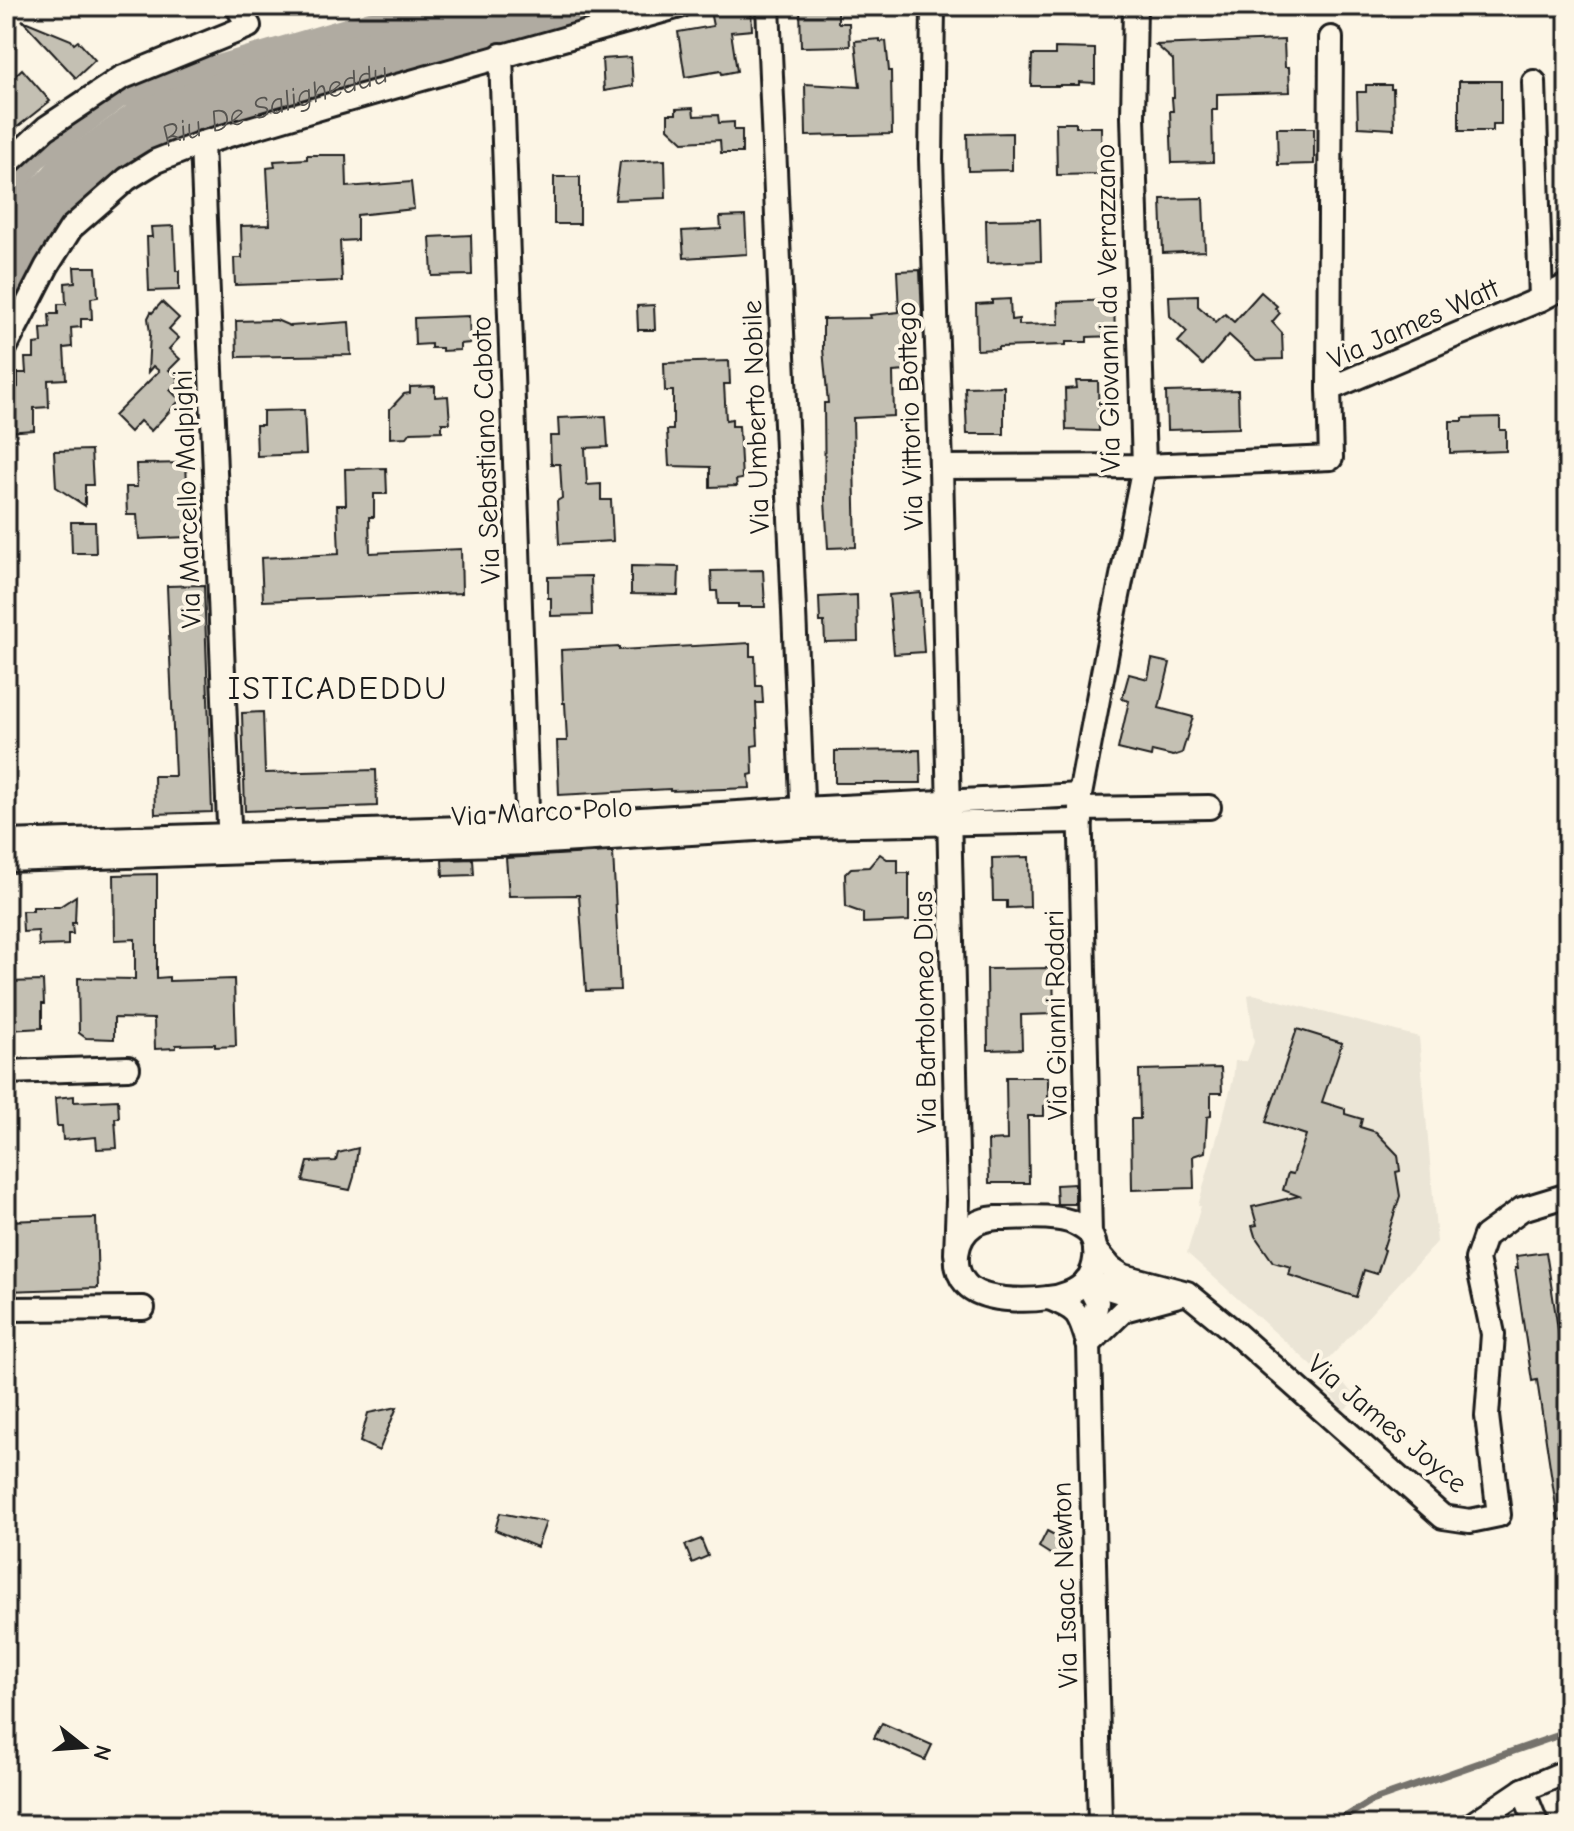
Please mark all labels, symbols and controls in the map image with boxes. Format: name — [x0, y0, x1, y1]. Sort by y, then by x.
water label: Riu De Saligheddu — [156, 55, 392, 154]
street label: Via Giovanni da Verrazzano — [1089, 143, 1127, 473]
street label: Via James Watt — [1323, 272, 1505, 376]
street label: Via Umberto Nobile — [736, 300, 776, 534]
street label: Via Vittorio Bottego — [890, 301, 930, 531]
street label: Via Sebastiano Caboto — [465, 316, 507, 584]
street label: Via Marcello Malpighi — [166, 369, 208, 629]
district label: ISTICADEDDU — [228, 670, 448, 707]
street label: Via Marco Polo — [451, 791, 633, 833]
street label: Via Bartolomeo Dias — [907, 890, 943, 1133]
street label: Via Gianni Rodari — [1038, 909, 1074, 1121]
street label: Via James Joyce — [1301, 1348, 1473, 1500]
street label: Via Isaac Newton — [1045, 1481, 1085, 1689]
north arrow — [44, 1707, 124, 1787]
text: N — [88, 1742, 117, 1763]

